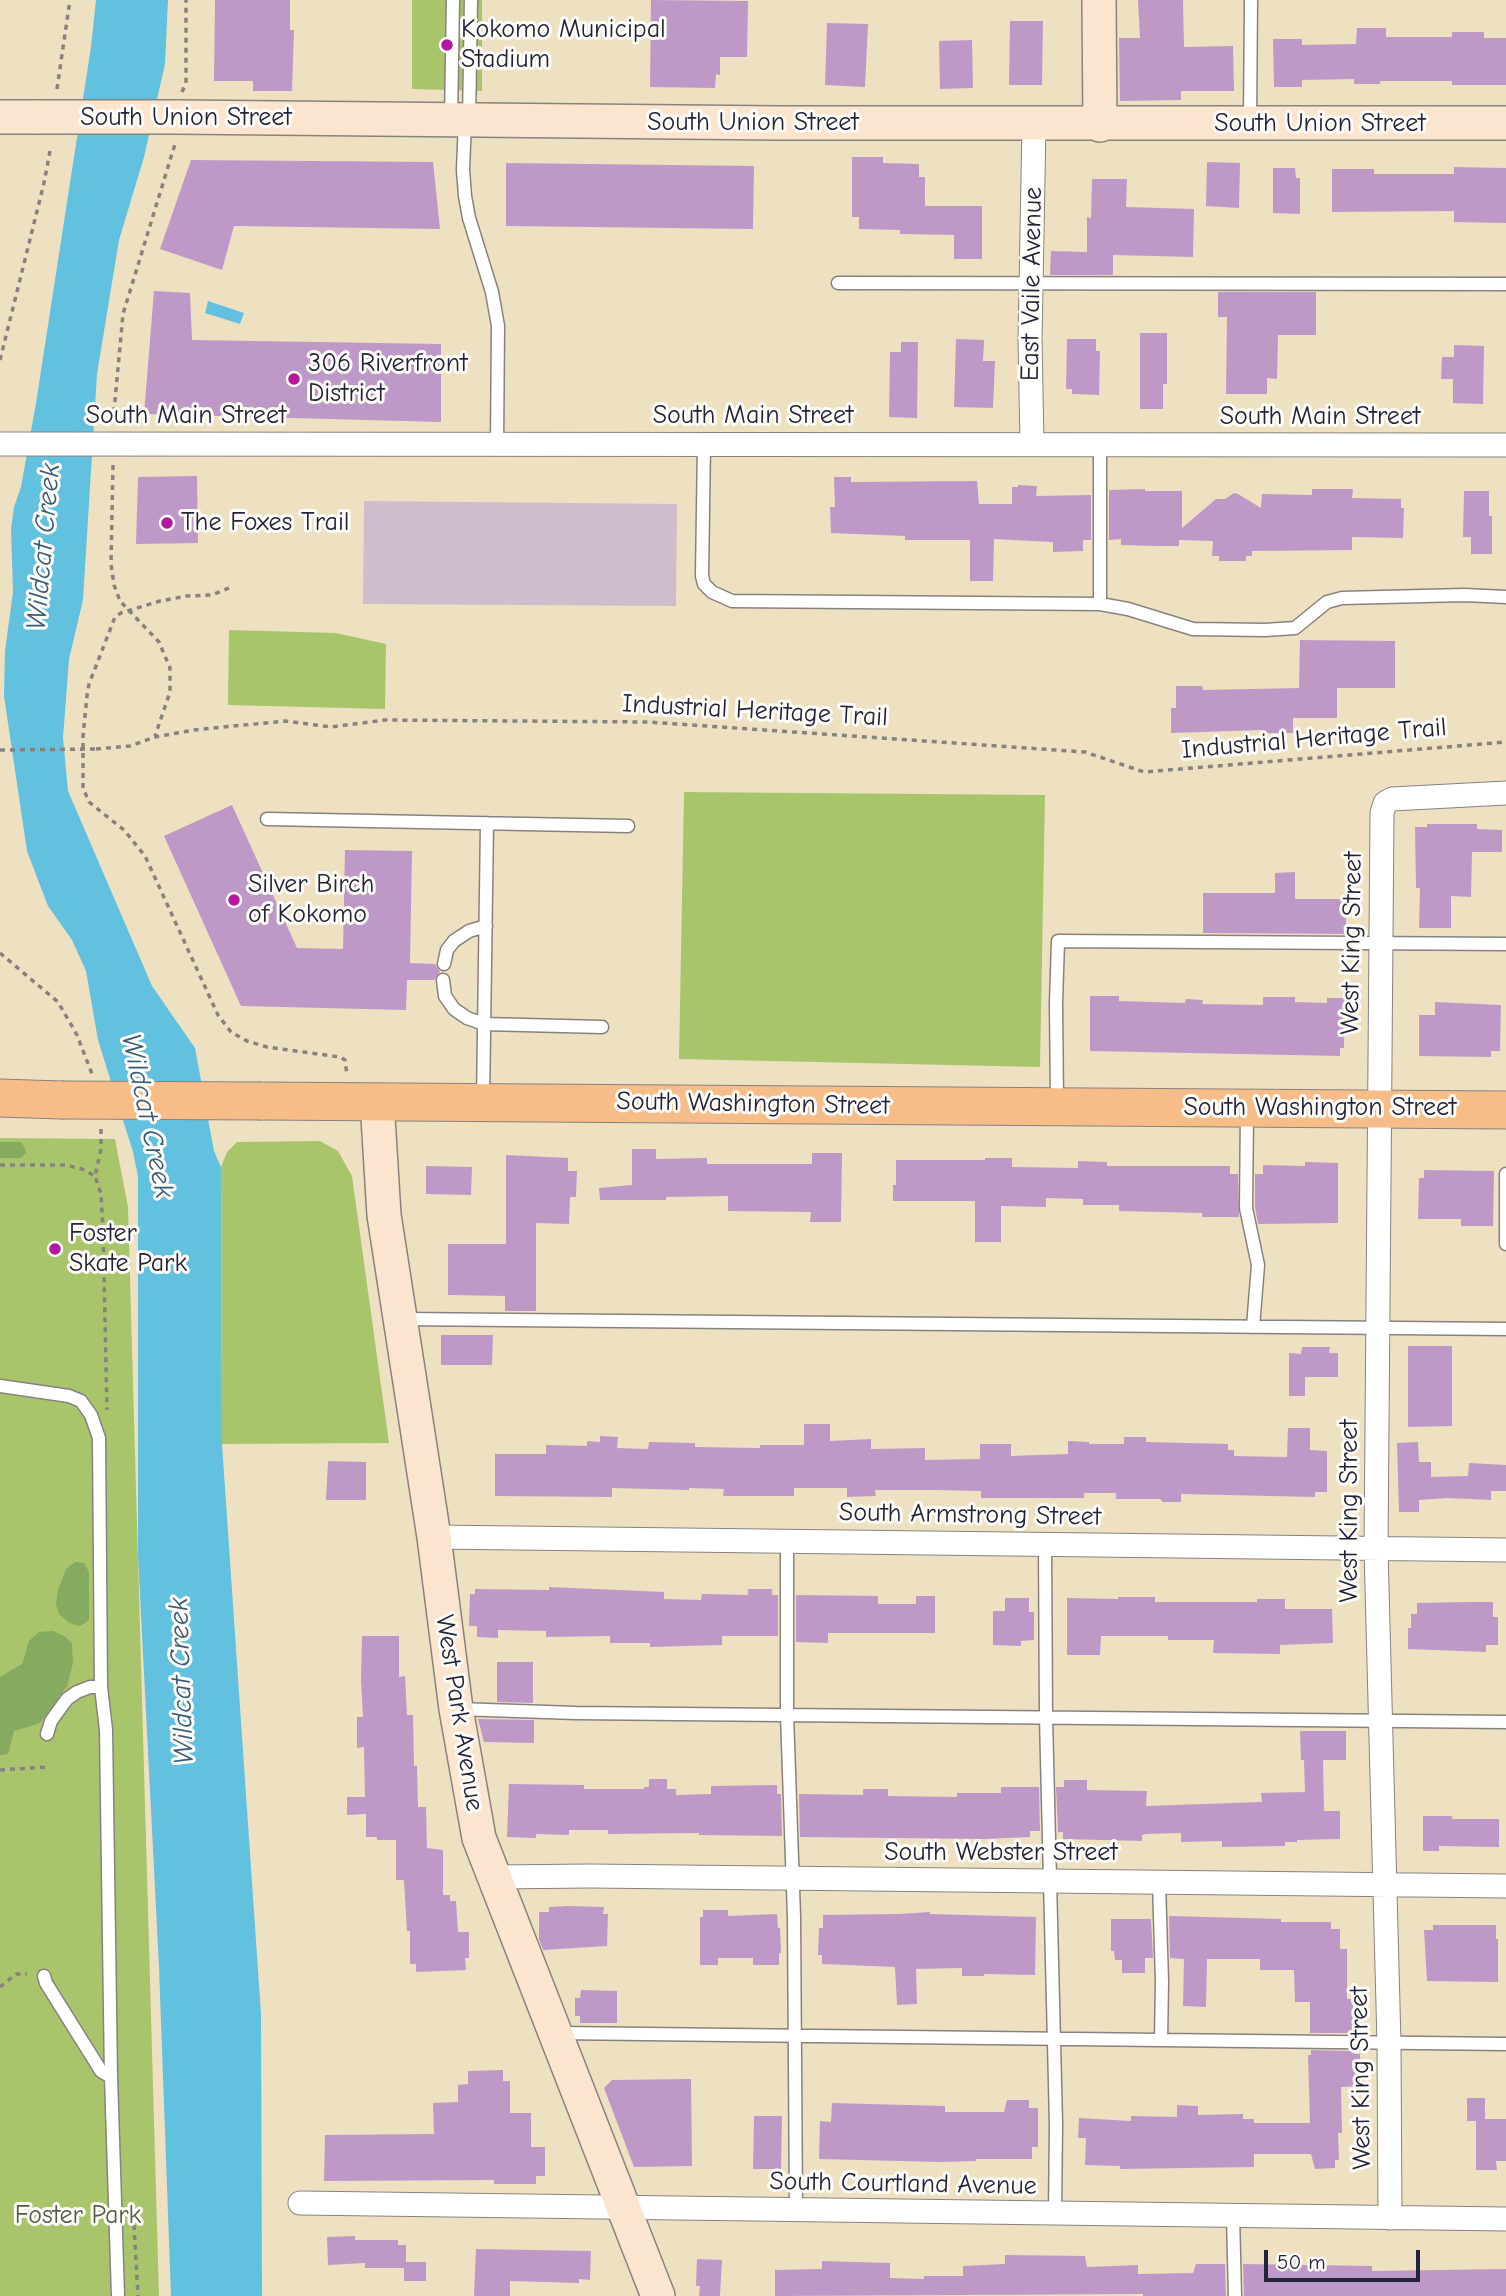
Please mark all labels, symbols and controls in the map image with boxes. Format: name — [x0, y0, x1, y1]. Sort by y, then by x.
place label: Kokomo Municipal Stadium — [461, 14, 666, 76]
marker: Kokomo Municipal Stadium — [439, 37, 455, 53]
street label: South Union Street — [80, 102, 292, 134]
street label: South Union Street — [647, 107, 859, 139]
street label: South Union Street — [1214, 108, 1426, 140]
street label: East Vaile Avenue — [1015, 187, 1049, 381]
place label: 306 Riverfront District — [308, 348, 468, 410]
marker: 306 Riverfront District — [286, 371, 302, 387]
street label: South Main Street — [86, 400, 286, 432]
street label: South Main Street — [653, 400, 853, 432]
street label: South Main Street — [1220, 401, 1420, 433]
water label: Wildcat Creek — [20, 462, 68, 632]
place label: The Foxes Trail — [181, 507, 350, 539]
marker: The Foxes Trail — [159, 515, 175, 531]
street label: Industrial Heritage Trail — [621, 688, 889, 734]
street label: Industrial Heritage Trail — [1180, 712, 1448, 766]
street label: West King Street — [1335, 851, 1369, 1035]
place label: Silver Birch of Kokomo — [248, 869, 374, 931]
marker: Silver Birch of Kokomo — [226, 892, 242, 908]
water label: Wildcat Creek — [113, 1031, 181, 1201]
street label: South Washington Street — [616, 1086, 890, 1122]
street label: South Washington Street — [1183, 1092, 1457, 1124]
place label: Foster Skate Park — [69, 1218, 187, 1280]
marker: Foster Skate Park — [47, 1241, 63, 1257]
street label: West King Street — [1334, 1419, 1366, 1603]
street label: South Armstrong Street — [839, 1497, 1101, 1533]
water label: Wildcat Creek — [162, 1597, 202, 1765]
street label: West Park Avenue — [428, 1613, 490, 1813]
street label: South Webster Street — [884, 1837, 1118, 1869]
street label: West King Street — [1344, 1986, 1378, 2170]
street label: South Courtland Avenue — [769, 2166, 1037, 2202]
park label: Foster Park — [15, 2200, 141, 2232]
scale bar — [1268, 2236, 1424, 2280]
text: 50 m — [1277, 2250, 1326, 2274]

